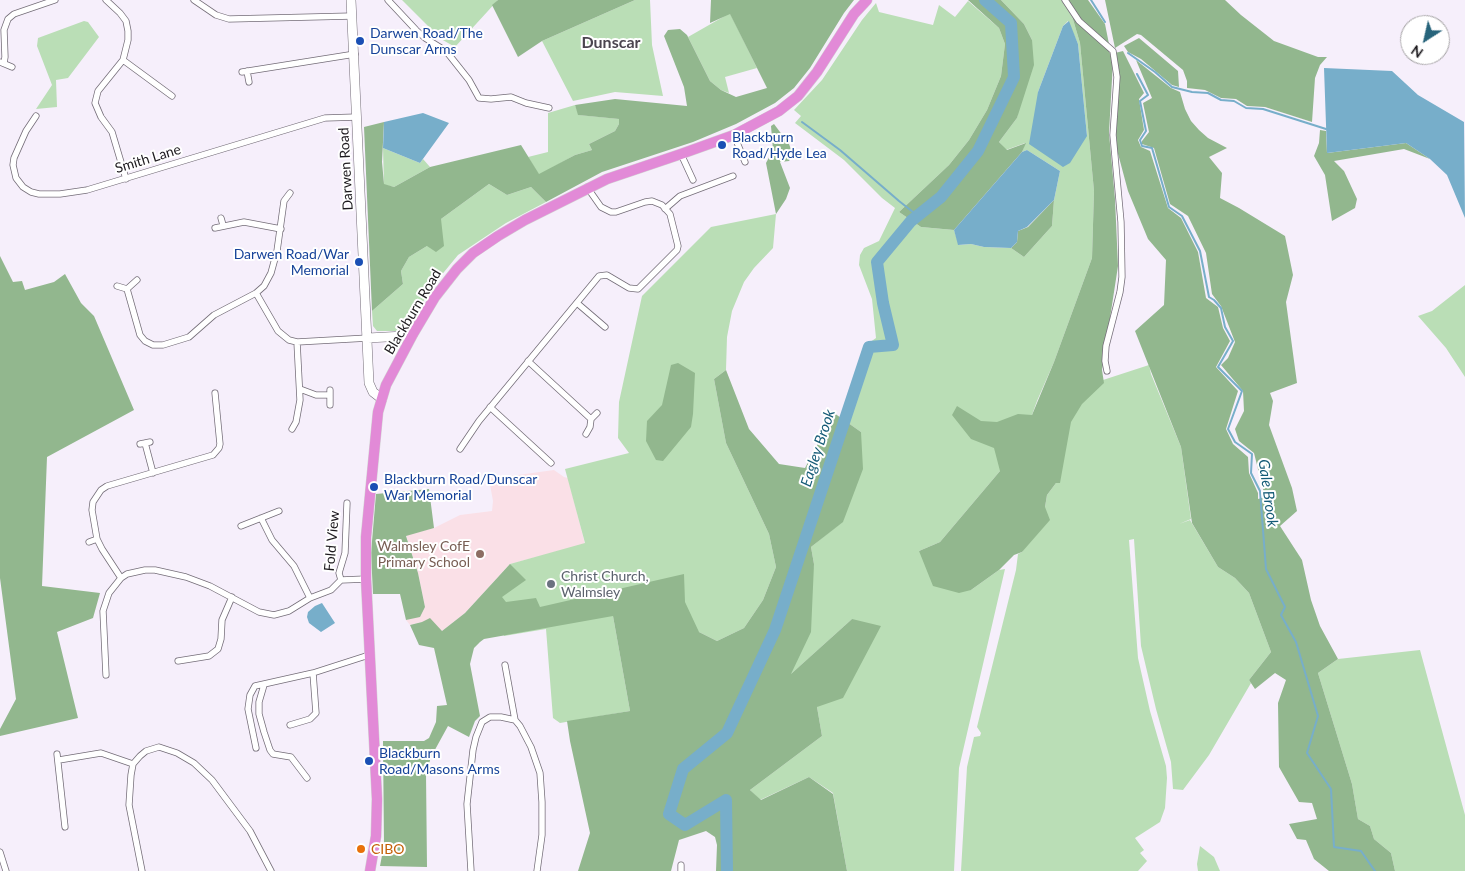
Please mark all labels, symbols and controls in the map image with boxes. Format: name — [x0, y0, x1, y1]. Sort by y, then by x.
north arrow — [1400, 15, 1450, 65]
place label: Darwen Road/The Dunscar Arms — [370, 25, 483, 58]
district label: Dunscar — [582, 33, 640, 53]
marker: Darwen Road/The Dunscar Arms — [354, 35, 366, 47]
text: N — [1407, 42, 1426, 62]
street label: Darwen Road — [335, 127, 357, 211]
place label: Blackburn Road/Hyde Lea — [732, 129, 827, 162]
marker: Blackburn Road/Hyde Lea — [716, 139, 728, 151]
street label: Smith Lane — [113, 141, 183, 177]
place label: Darwen Road/War Memorial — [234, 246, 349, 278]
marker: Darwen Road/War Memorial — [353, 256, 365, 268]
street label: Blackburn Road — [381, 266, 445, 358]
water label: Eagley Brook — [797, 407, 839, 489]
water label: Gale Brook — [1254, 458, 1282, 528]
place label: Blackburn Road/Dunscar War Memorial — [384, 471, 537, 504]
marker: Blackburn Road/Dunscar War Memorial — [368, 481, 380, 493]
street label: Fold View — [321, 510, 343, 572]
place label: Walmsley CofE Primary School — [377, 538, 470, 570]
marker: Walmsley CofE Primary School — [474, 548, 486, 560]
place label: Christ Church, Walmsley — [561, 568, 649, 600]
marker: Christ Church, Walmsley — [545, 578, 557, 590]
place label: Blackburn Road/Masons Arms — [379, 745, 500, 778]
marker: Blackburn Road/Masons Arms — [363, 755, 375, 767]
place label: CIBO — [371, 841, 405, 857]
marker: CIBO — [355, 843, 367, 855]

